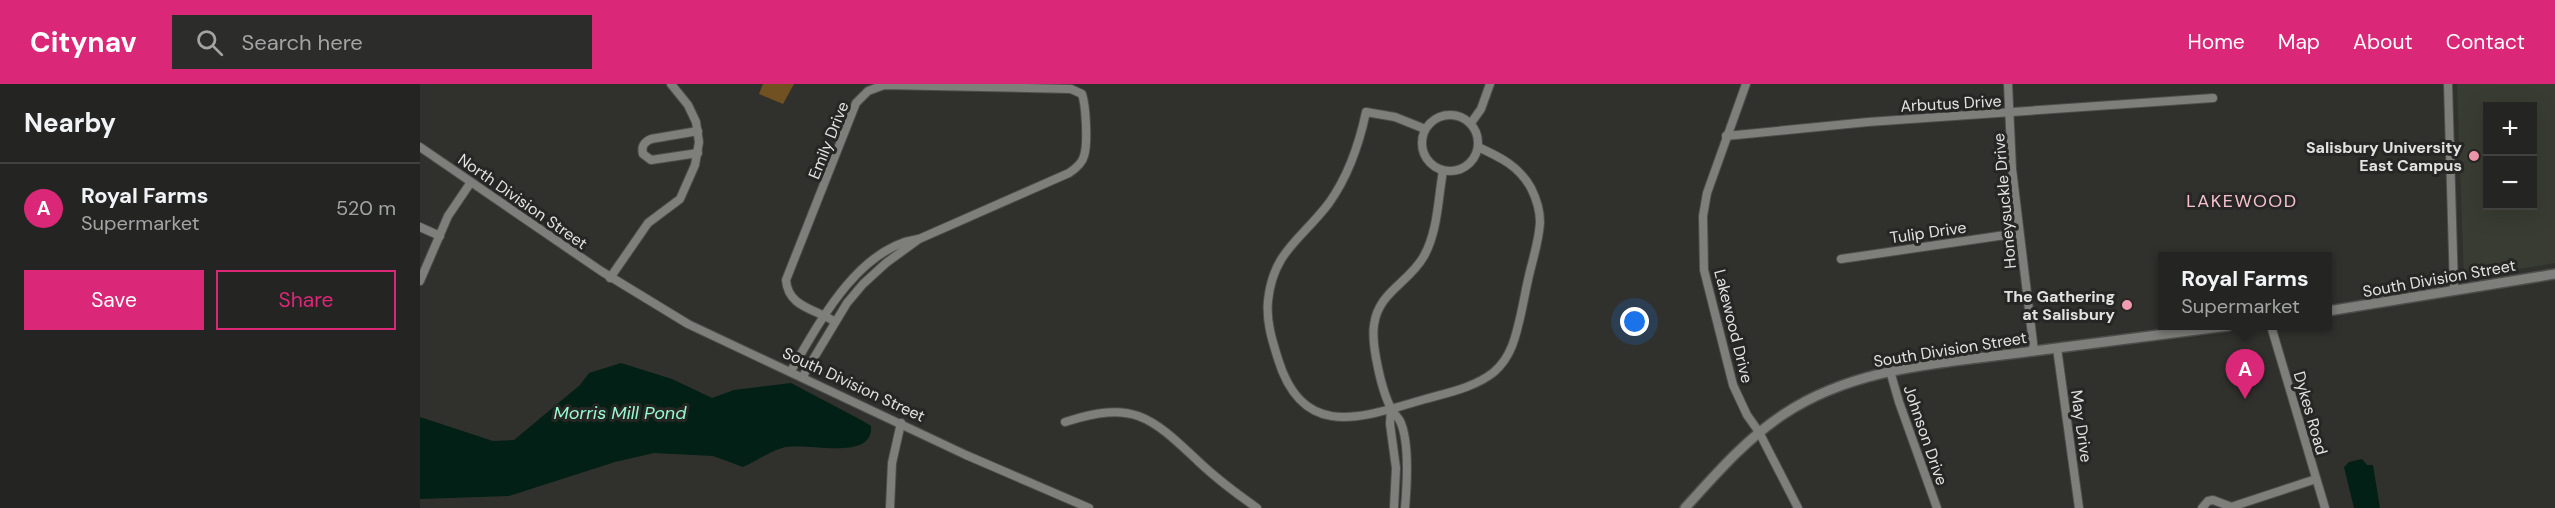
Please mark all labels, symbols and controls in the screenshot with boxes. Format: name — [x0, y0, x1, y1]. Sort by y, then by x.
search box — [172, 15, 592, 69]
text: Citynav — [30, 24, 136, 61]
icon: search — [193, 26, 226, 59]
text: Search here — [241, 28, 363, 57]
text: Home — [2187, 28, 2245, 56]
text: Map — [2278, 28, 2320, 56]
text: About — [2353, 28, 2413, 56]
text: Contact — [2446, 28, 2525, 56]
street label: Arbutus Drive — [1900, 90, 2002, 117]
street label: Emily Drive — [803, 98, 854, 182]
map controls — [2483, 102, 2537, 210]
button: + — [2483, 102, 2537, 156]
text: Nearby — [24, 106, 116, 140]
street label: Honeysuckle Drive — [1988, 132, 2021, 270]
place label: Salisbury University East Campus — [2306, 137, 2462, 176]
street label: North Division Street — [454, 149, 592, 254]
marker: Salisbury University East Campus — [2467, 149, 2481, 163]
button: − — [2483, 156, 2537, 210]
text: Royal Farms — [81, 181, 209, 210]
district label: LAKEWOOD — [2186, 189, 2298, 213]
text: A — [36, 195, 51, 221]
text: 520 m — [336, 195, 396, 221]
text: Supermarket — [81, 210, 200, 236]
street label: Tulip Drive — [1889, 217, 1968, 248]
popup — [2158, 252, 2332, 330]
street label: South Division Street — [2361, 255, 2517, 302]
text: Royal Farms — [2181, 264, 2309, 293]
street label: Lakewood Drive — [1709, 267, 1758, 385]
button: Save — [24, 270, 204, 330]
button: Share — [216, 270, 396, 330]
place label: The Gathering at Salisbury — [2004, 286, 2115, 325]
text: Supermarket — [2181, 293, 2300, 319]
marker: The Gathering at Salisbury — [2120, 298, 2134, 312]
your location — [1620, 307, 1649, 336]
street label: South Division Street — [1872, 327, 2028, 372]
street label: South Division Street — [779, 342, 928, 427]
pin: A — [2226, 350, 2264, 399]
street label: Dykes Road — [2289, 369, 2332, 457]
street label: Johnson Drive — [1899, 382, 1953, 488]
street label: May Drive — [2066, 388, 2097, 464]
water label: Morris Mill Pond — [554, 401, 687, 425]

